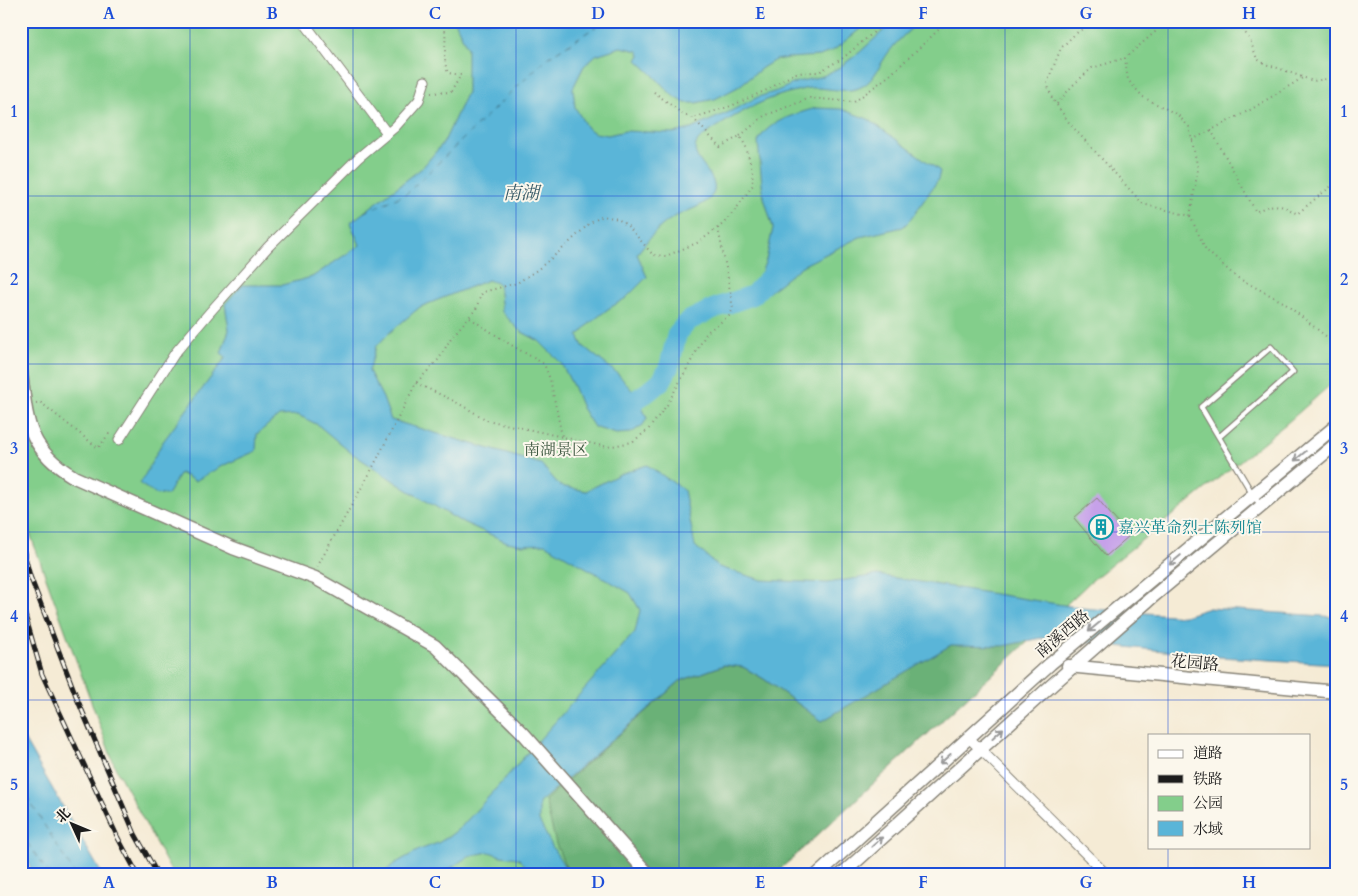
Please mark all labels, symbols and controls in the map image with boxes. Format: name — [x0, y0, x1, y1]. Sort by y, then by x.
text: A — [103, 3, 115, 25]
text: B — [266, 3, 278, 25]
text: C — [429, 3, 441, 25]
text: D — [591, 3, 605, 25]
text: E — [755, 3, 765, 25]
text: F — [918, 3, 928, 25]
text: G — [1079, 3, 1093, 25]
text: H — [1242, 3, 1256, 25]
text: 1 — [10, 101, 18, 123]
text: 1 — [1340, 101, 1348, 123]
water label: 南湖 — [503, 181, 542, 206]
text: 2 — [10, 269, 18, 291]
text: 2 — [1340, 269, 1348, 291]
text: 3 — [10, 438, 18, 460]
text: 3 — [1340, 438, 1348, 460]
park label: 南湖景区 — [524, 439, 588, 461]
one-way arrow — [1293, 450, 1306, 462]
building icon: 嘉兴革命烈士陈列馆 — [1088, 514, 1114, 540]
place label: 嘉兴革命烈士陈列馆 — [1118, 517, 1262, 539]
one-way arrow — [1168, 554, 1181, 566]
street label: 南溪西路 — [1031, 605, 1094, 663]
text: 4 — [10, 606, 18, 628]
text: 4 — [1340, 606, 1348, 628]
one-way arrow — [1088, 621, 1101, 633]
street label: 花园路 — [1170, 650, 1220, 676]
one-way arrow — [991, 727, 1004, 739]
legend — [1148, 734, 1310, 848]
text: 道路 — [1193, 743, 1223, 763]
one-way arrow — [938, 753, 951, 765]
text: 铁路 — [1193, 769, 1223, 789]
text: 5 — [10, 774, 18, 796]
text: 5 — [1340, 774, 1348, 796]
text: 公园 — [1193, 793, 1223, 813]
north arrow — [48, 798, 98, 848]
text: 北 — [51, 804, 75, 827]
text: 水域 — [1193, 819, 1223, 839]
one-way arrow — [871, 836, 884, 848]
text: A — [103, 872, 115, 894]
text: B — [266, 872, 278, 894]
text: C — [429, 872, 441, 894]
text: D — [591, 872, 605, 894]
text: E — [755, 872, 765, 894]
text: F — [918, 872, 928, 894]
text: G — [1079, 872, 1093, 894]
text: H — [1242, 872, 1256, 894]

